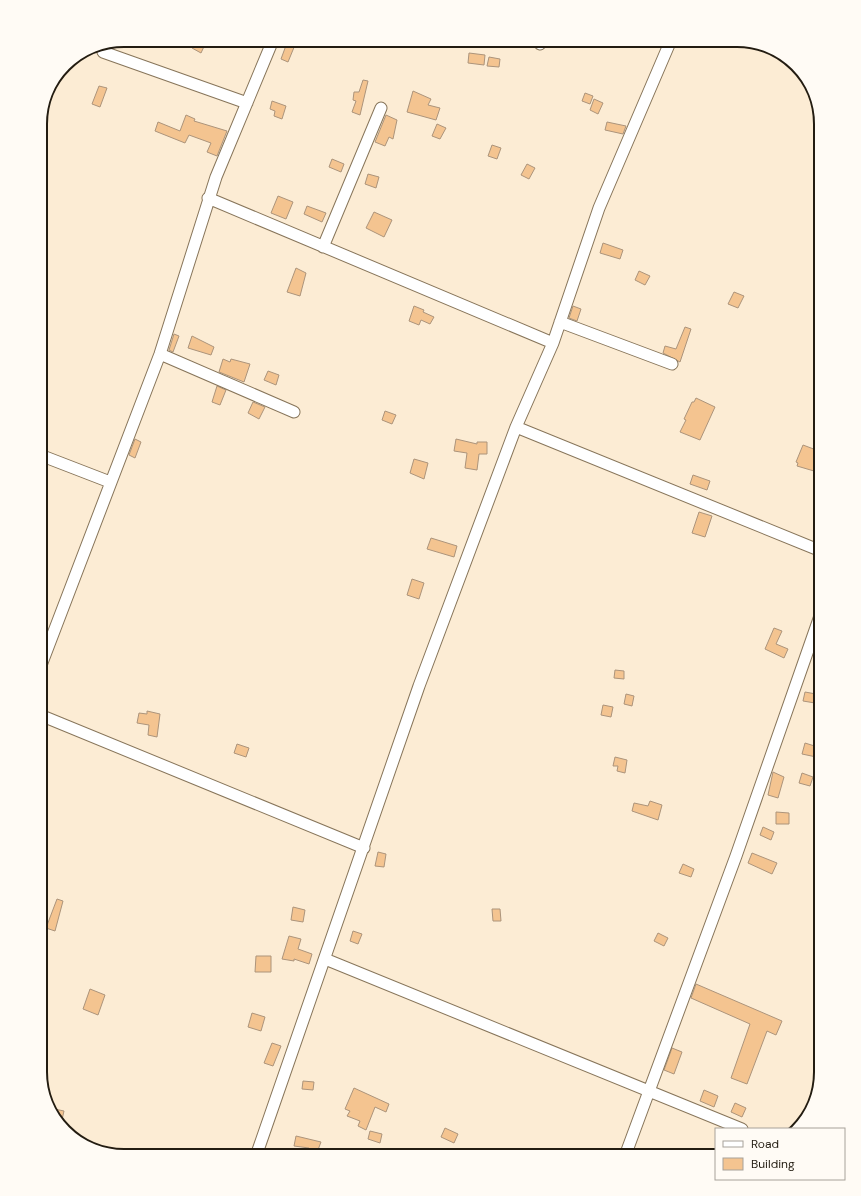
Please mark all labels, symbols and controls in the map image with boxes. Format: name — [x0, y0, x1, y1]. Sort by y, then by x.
legend — [715, 1128, 845, 1180]
text: Road — [751, 1136, 779, 1152]
text: Building — [751, 1156, 795, 1172]

